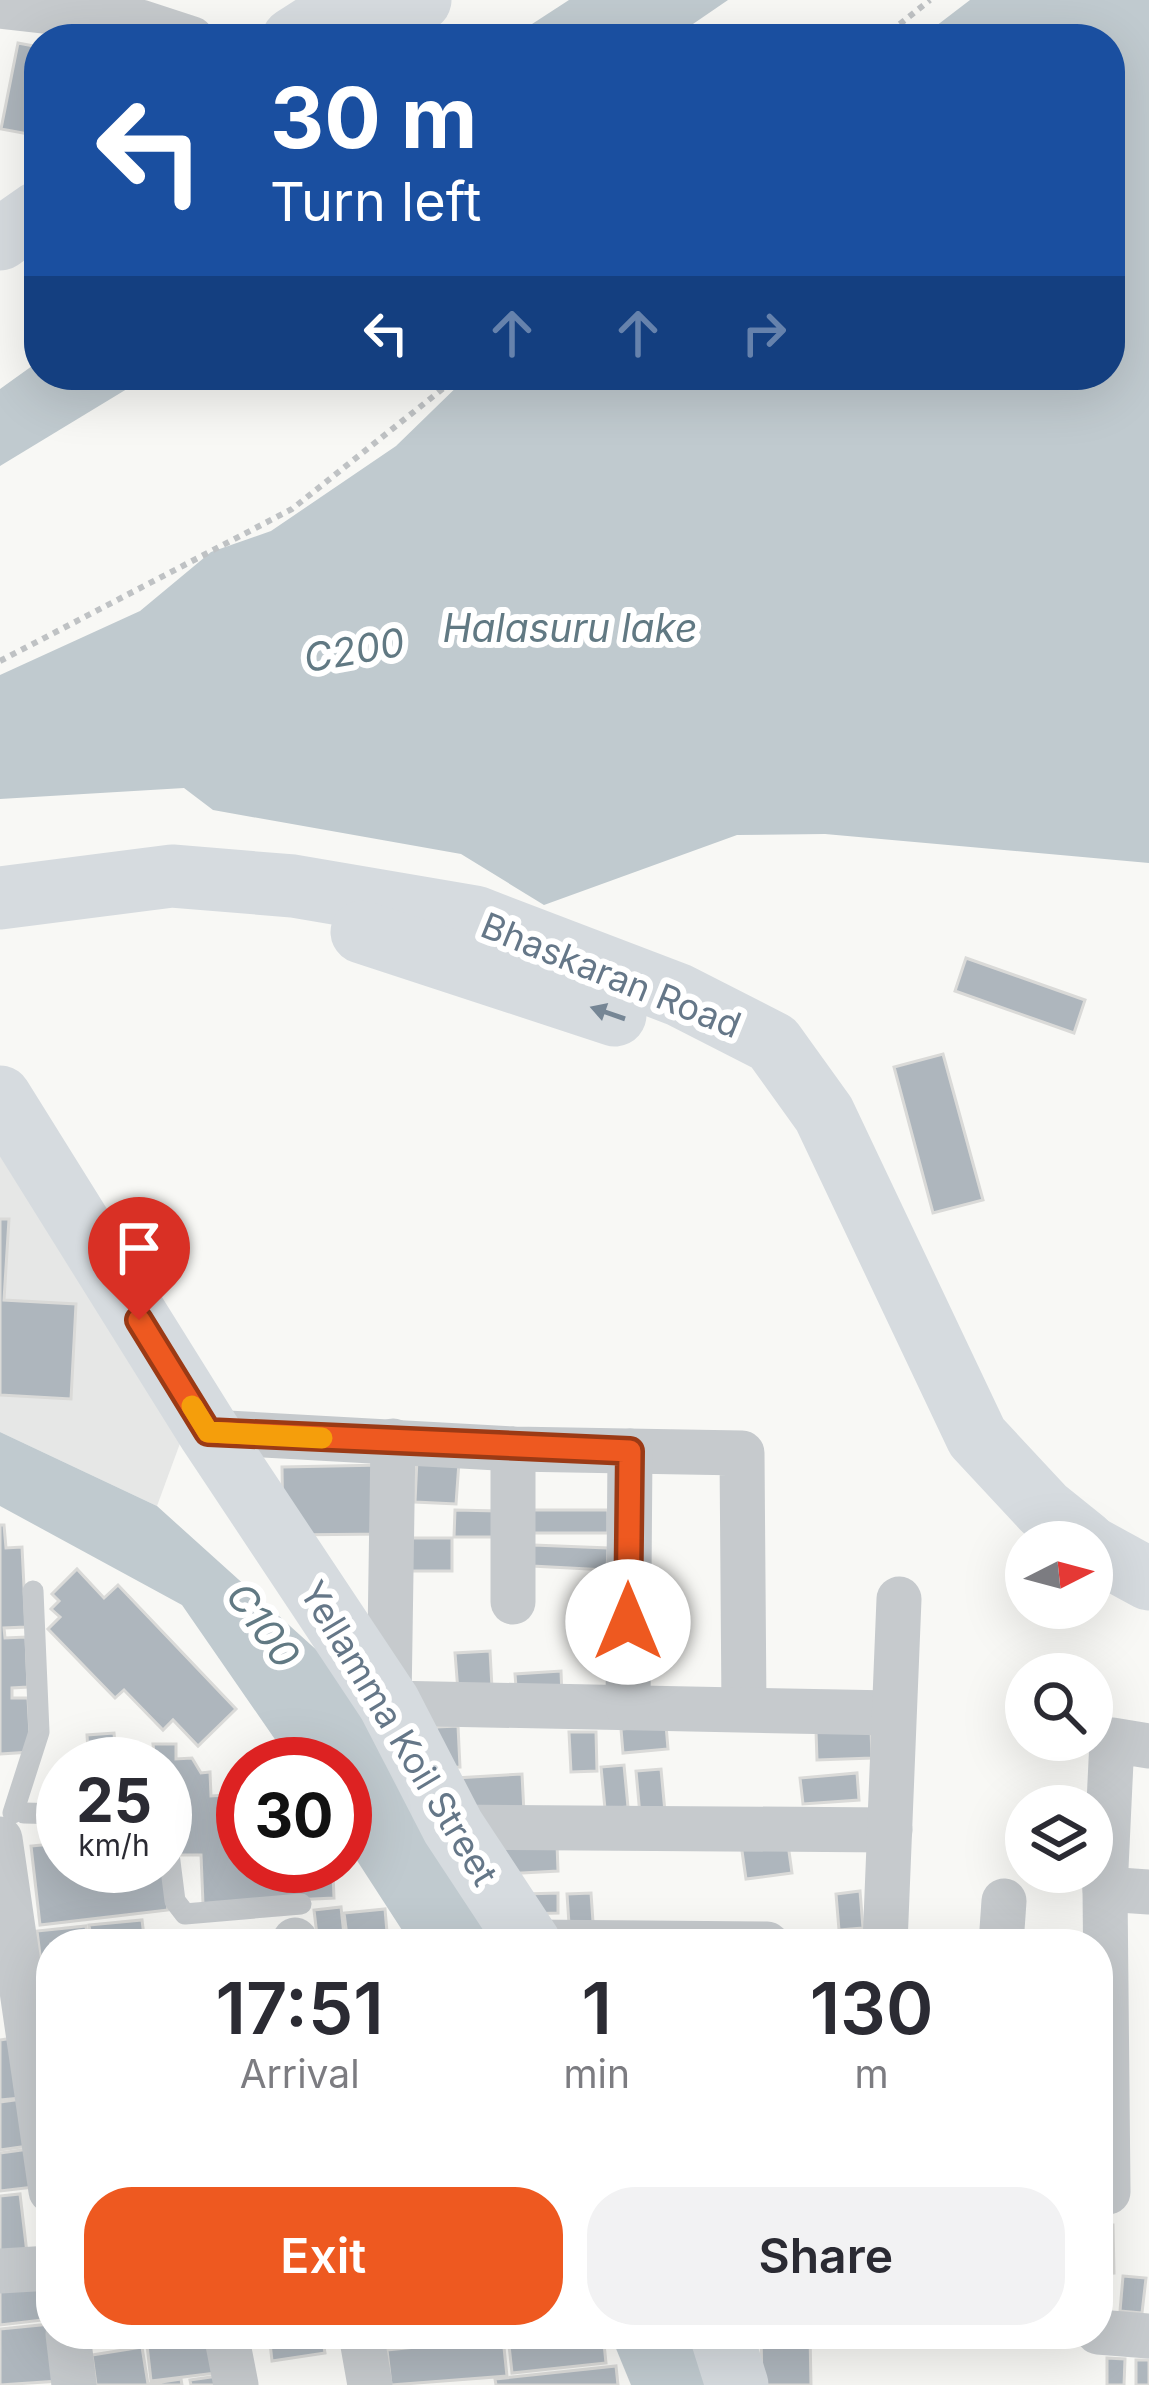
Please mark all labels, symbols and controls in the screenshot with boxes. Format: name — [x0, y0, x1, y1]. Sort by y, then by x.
text: 30 m — [270, 67, 477, 168]
icon: left — [72, 72, 228, 228]
text: Turn left — [270, 169, 481, 234]
icon: left — [353, 300, 419, 366]
icon: ahead — [479, 300, 545, 366]
icon: ahead — [605, 300, 671, 366]
icon: right — [731, 300, 797, 366]
water label: Halasuru lake — [442, 604, 698, 651]
water label: C200 — [300, 617, 408, 681]
street label: Bhaskaran Road — [475, 903, 747, 1047]
one-way arrow — [589, 1002, 626, 1021]
pin — [88, 1197, 190, 1320]
icon: arrive — [106, 1215, 172, 1281]
north arrow — [1005, 1521, 1113, 1629]
map controls — [1005, 1521, 1113, 1893]
position arrow — [565, 1559, 691, 1685]
water label: C100 — [217, 1573, 310, 1677]
street label: Yellamma Koil Street — [291, 1573, 507, 1893]
button: search — [1005, 1653, 1113, 1761]
speed limit sign: 30 — [216, 1737, 372, 1893]
text: 25 — [76, 1764, 152, 1836]
button: layers — [1005, 1785, 1113, 1893]
text: km/h — [78, 1827, 150, 1863]
text: 17:51 — [216, 1964, 384, 2051]
text: 1 — [581, 1964, 612, 2051]
text: 130 — [810, 1964, 933, 2051]
text: Arrival — [240, 2050, 360, 2097]
text: min — [563, 2050, 630, 2097]
text: m — [854, 2050, 889, 2097]
button: Exit — [84, 2187, 563, 2325]
button: Share — [587, 2187, 1065, 2325]

